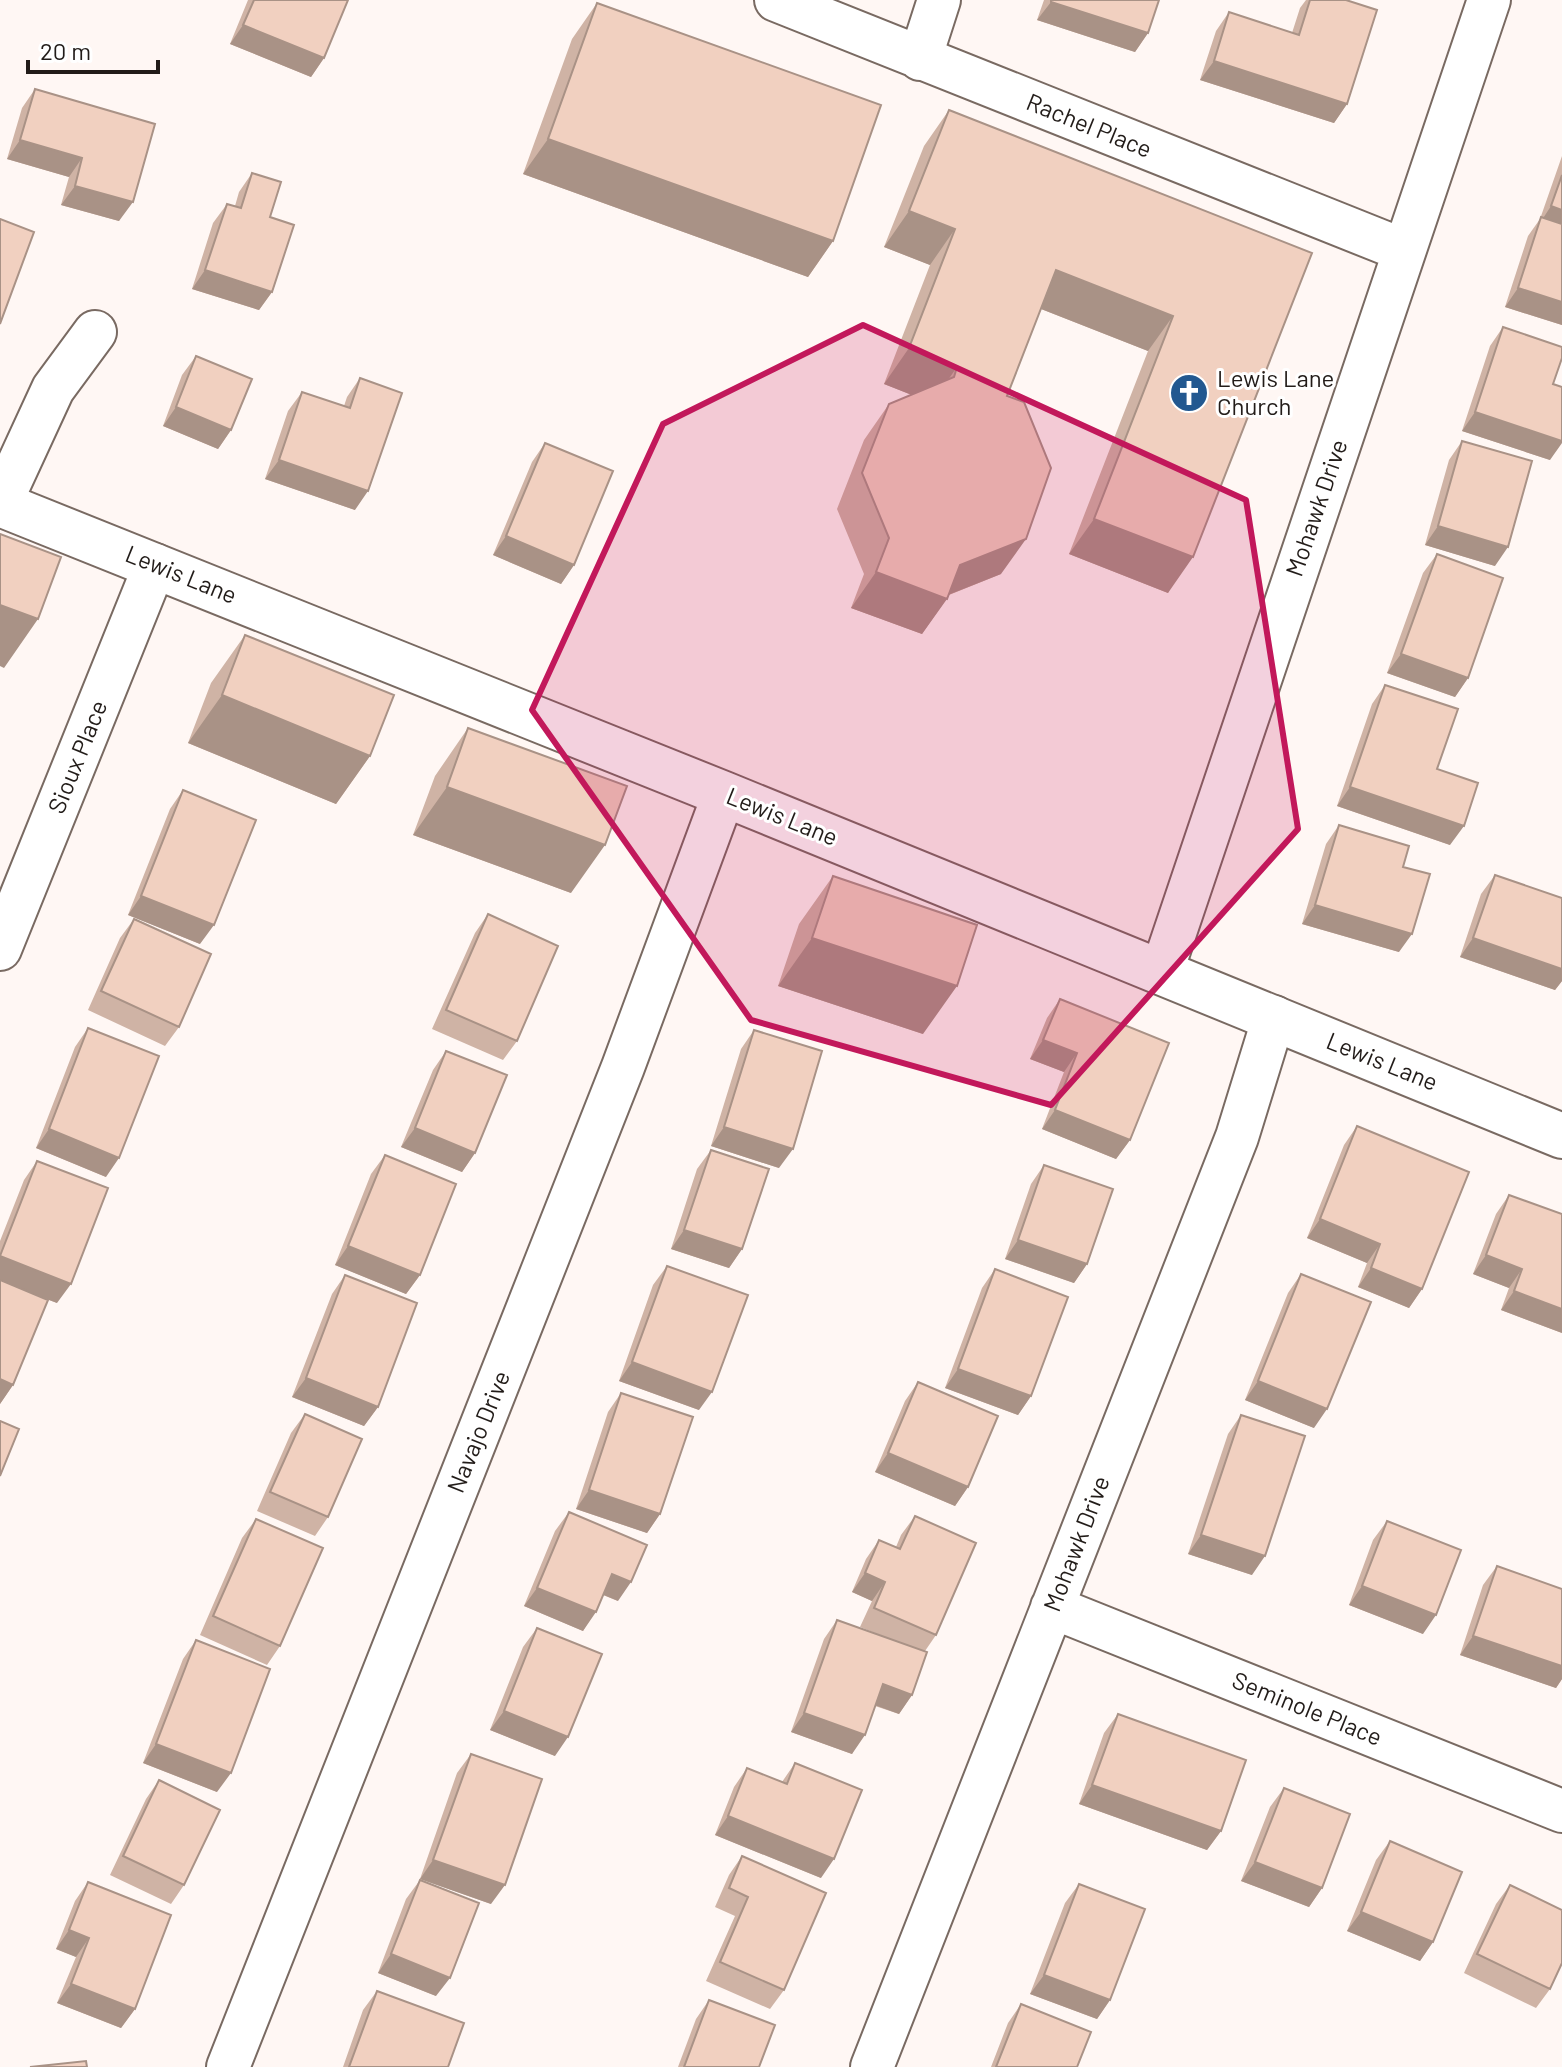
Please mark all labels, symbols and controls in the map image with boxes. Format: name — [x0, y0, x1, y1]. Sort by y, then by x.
scale bar — [28, 24, 158, 74]
text: 20 m — [40, 36, 91, 65]
street label: Rachel Place — [1023, 86, 1156, 163]
place label: Lewis Lane Church — [1217, 363, 1334, 420]
church icon: Lewis Lane Church — [1168, 372, 1210, 414]
street label: Mohawk Drive — [1279, 435, 1353, 580]
street label: Lewis Lane — [122, 538, 241, 609]
street label: Sioux Place — [41, 696, 112, 817]
street label: Lewis Lane — [723, 780, 842, 851]
street label: Lewis Lane — [1323, 1025, 1442, 1096]
street label: Navajo Drive — [440, 1366, 515, 1497]
street label: Mohawk Drive — [1036, 1472, 1115, 1615]
street label: Seminole Place — [1228, 1664, 1387, 1751]

